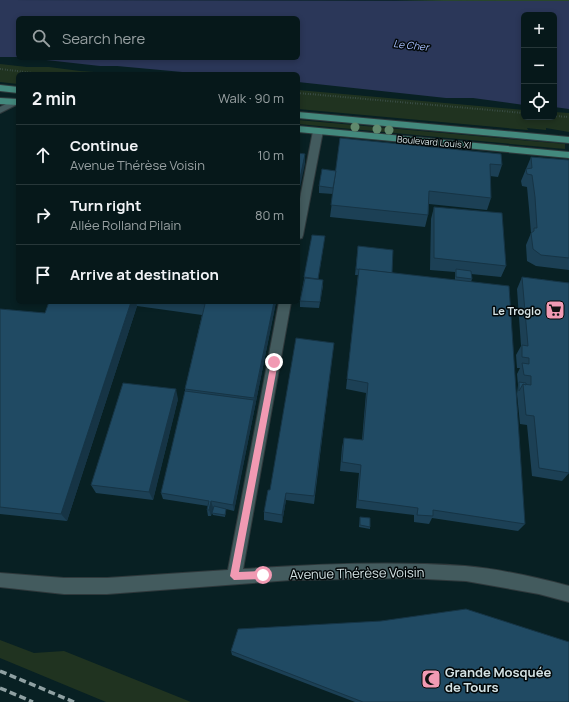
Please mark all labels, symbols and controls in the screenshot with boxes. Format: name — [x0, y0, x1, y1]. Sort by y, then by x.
map controls — [521, 12, 557, 120]
button: + — [521, 12, 557, 48]
search box — [16, 16, 300, 60]
icon: search — [30, 27, 52, 49]
text: Search here — [62, 28, 145, 49]
water label: Le Cher — [393, 36, 431, 54]
button: − — [521, 48, 557, 84]
button: locate — [521, 84, 557, 120]
text: 2 min — [32, 87, 76, 110]
text: Walk · 90 m — [218, 89, 284, 107]
street label: Boulevard Louis XI — [396, 132, 472, 152]
text: Continue — [70, 135, 138, 156]
icon: ahead — [32, 144, 54, 166]
text: 10 m — [257, 146, 284, 164]
text: Avenue Thérèse Voisin — [70, 156, 205, 174]
text: Turn right — [70, 195, 141, 216]
icon: right — [32, 204, 54, 226]
text: 80 m — [255, 206, 284, 224]
text: Allée Rolland Pilain — [70, 216, 181, 234]
icon: arrive — [32, 264, 54, 286]
text: Arrive at destination — [70, 264, 219, 285]
supermarket icon: Le Troglo — [544, 299, 566, 321]
place label: Le Troglo — [492, 303, 541, 318]
route end — [265, 353, 283, 371]
street label: Avenue Thérèse Voisin — [289, 563, 425, 583]
route start — [254, 566, 272, 584]
place label: Grande Mosquée de Tours — [445, 663, 552, 696]
mosque icon: Grande Mosquée de Tours — [420, 668, 442, 690]

